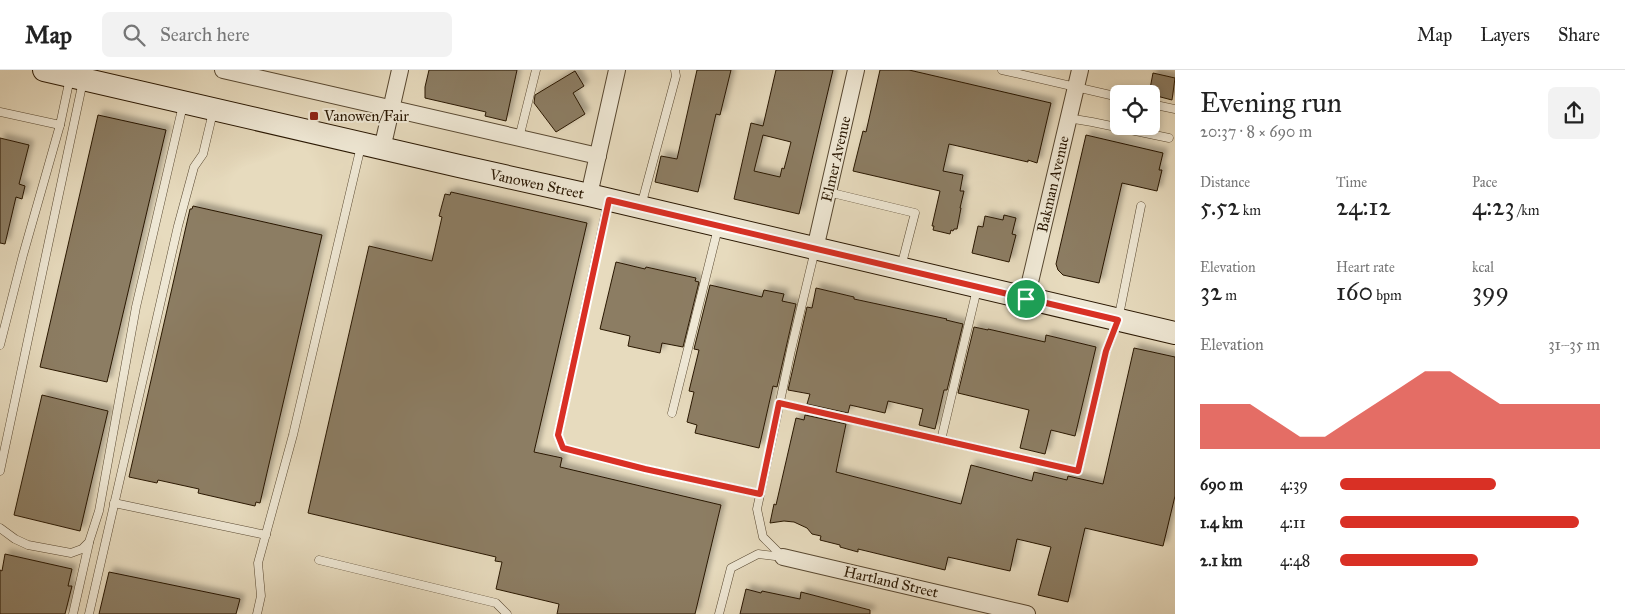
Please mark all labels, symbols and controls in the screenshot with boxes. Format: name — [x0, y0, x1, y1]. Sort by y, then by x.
search box — [102, 12, 452, 57]
text: Map — [25, 20, 72, 50]
icon: search — [120, 21, 148, 49]
text: Search here — [160, 23, 250, 46]
text: Map — [1417, 24, 1452, 46]
text: Layers — [1480, 24, 1530, 46]
text: Share — [1558, 24, 1600, 46]
map controls — [1110, 85, 1160, 135]
button: locate — [1110, 85, 1160, 135]
text: Evening run — [1200, 85, 1342, 120]
button: share — [1548, 87, 1600, 139]
place label: Vanowen/Fair — [323, 107, 409, 125]
marker: Vanowen/Fair — [308, 110, 320, 122]
street label: Elmer Avenue — [817, 114, 855, 204]
text: 20:37 · 8 × 690 m — [1200, 122, 1312, 141]
street label: Bakman Avenue — [1033, 134, 1073, 234]
street label: Vanowen Street — [487, 165, 586, 203]
text: Distance — [1200, 174, 1250, 191]
text: Time — [1336, 174, 1367, 191]
text: Pace — [1472, 174, 1497, 191]
text: 5.52 — [1200, 191, 1240, 222]
text: 24:12 — [1336, 191, 1391, 222]
text: 4:23 — [1472, 191, 1515, 222]
text: km — [1240, 202, 1261, 219]
text: /km — [1515, 202, 1540, 219]
text: Elevation — [1200, 259, 1256, 276]
text: Heart rate — [1336, 259, 1395, 276]
text: kcal — [1472, 259, 1494, 276]
text: 32 — [1200, 276, 1222, 307]
text: 160 — [1336, 276, 1373, 307]
text: 399 — [1472, 276, 1509, 307]
pin — [1005, 278, 1047, 320]
icon: arrive — [1012, 285, 1040, 313]
text: m — [1222, 287, 1237, 304]
text: bpm — [1373, 287, 1402, 304]
text: Elevation — [1200, 335, 1264, 354]
text: 31–35 m — [1548, 335, 1600, 354]
text: 690 m — [1200, 475, 1243, 494]
text: 4:39 — [1280, 475, 1308, 494]
text: 1.4 km — [1200, 513, 1243, 532]
text: 4:11 — [1280, 513, 1306, 532]
text: 2.1 km — [1200, 551, 1242, 570]
text: 4:48 — [1280, 551, 1310, 570]
street label: Hartland Street — [842, 562, 941, 602]

